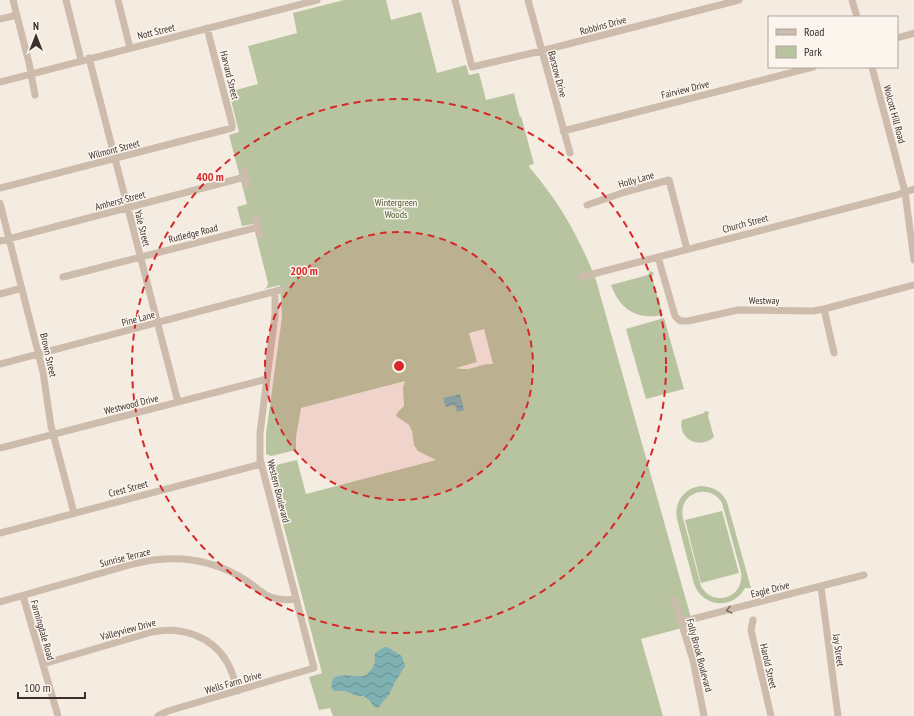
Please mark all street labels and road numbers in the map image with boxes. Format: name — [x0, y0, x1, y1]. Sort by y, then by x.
street label: Robbins Drive — [578, 13, 628, 38]
street label: Nott Street — [136, 21, 176, 42]
street label: Harvard Street — [217, 49, 242, 101]
street label: Barstow Drive — [545, 49, 570, 99]
street label: Fairview Drive — [660, 77, 711, 102]
street label: Wolcott Hill Road — [881, 84, 909, 145]
street label: Wilmont Street — [87, 136, 141, 162]
street label: Holly Lane — [617, 168, 655, 191]
street label: Amherst Street — [94, 187, 147, 213]
street label: Yale Street — [132, 208, 153, 248]
street label: Church Street — [721, 211, 770, 236]
street label: Rutledge Road — [167, 221, 219, 246]
street label: Westway — [749, 294, 779, 307]
street label: Pine Lane — [120, 308, 156, 329]
street label: Brown Street — [37, 332, 60, 379]
street label: Westwood Drive — [103, 391, 160, 418]
street label: Western Boulevard — [264, 458, 293, 524]
street label: Crest Street — [107, 477, 149, 500]
street label: Sunrise Terrace — [98, 545, 152, 570]
street label: Eagle Drive — [749, 578, 791, 601]
street label: Farmingdale Road — [28, 598, 57, 662]
street label: Valleyview Drive — [98, 616, 157, 643]
street label: Folly Brook Boulevard — [684, 617, 716, 693]
street label: Jay Street — [830, 632, 847, 667]
street label: Harold Street — [757, 642, 780, 690]
street label: Wells Farm Drive — [203, 668, 263, 697]

